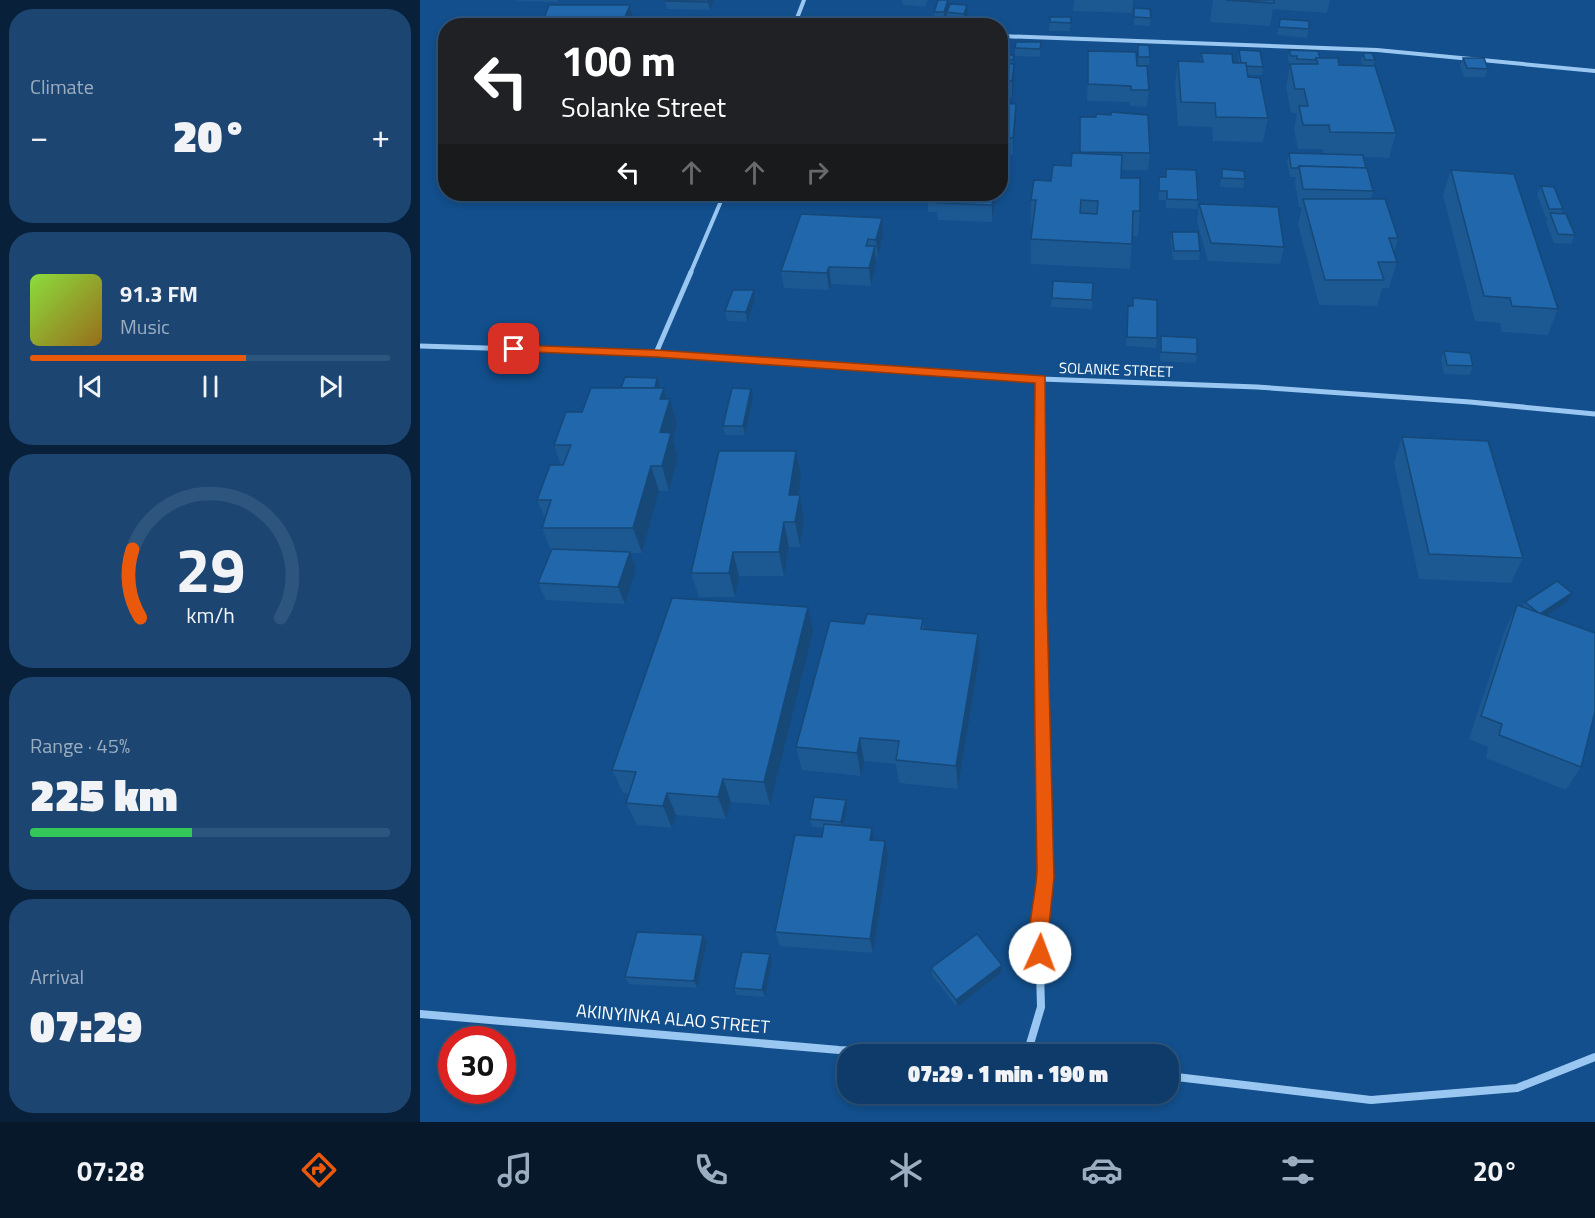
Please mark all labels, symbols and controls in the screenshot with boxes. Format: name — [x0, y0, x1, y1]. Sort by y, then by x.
text: 100 m — [561, 28, 676, 92]
icon: left — [462, 42, 540, 120]
text: Climate — [30, 71, 94, 102]
text: Solanke Street — [561, 86, 726, 127]
text: 20° — [173, 101, 247, 169]
text: − — [30, 111, 48, 161]
text: + — [372, 111, 390, 161]
icon: left — [612, 156, 645, 189]
icon: ahead — [675, 156, 708, 189]
icon: ahead — [738, 156, 771, 189]
icon: right — [801, 156, 834, 189]
text: 91.3 FM — [120, 277, 198, 311]
text: Music — [120, 311, 170, 342]
pin — [488, 323, 539, 374]
icon: arrive — [497, 332, 530, 365]
street label: SOLANKE STREET — [1059, 356, 1174, 383]
icon: previous — [74, 370, 107, 403]
icon: pause — [194, 370, 227, 403]
icon: next — [314, 370, 347, 403]
text: 29 — [175, 521, 245, 616]
text: km/h — [186, 599, 234, 631]
text: Range · 45% — [30, 730, 130, 761]
text: 225 km — [30, 760, 178, 828]
position arrow — [1008, 921, 1072, 985]
text: Arrival — [30, 961, 84, 992]
text: 07:29 — [30, 991, 142, 1059]
street label: AKINYINKA ALAO STREET — [575, 997, 771, 1040]
speed limit sign: 30 — [438, 1026, 516, 1104]
text: 07:29 · 1 min · 190 m — [908, 1057, 1108, 1091]
icon: directions — [298, 1149, 340, 1191]
icon: music — [494, 1149, 536, 1191]
icon: phone — [690, 1149, 732, 1191]
icon: climate — [885, 1149, 927, 1191]
icon: car — [1081, 1149, 1123, 1191]
icon: filters — [1277, 1149, 1319, 1191]
text: 07:28 — [77, 1150, 144, 1191]
text: 20° — [1473, 1150, 1518, 1191]

